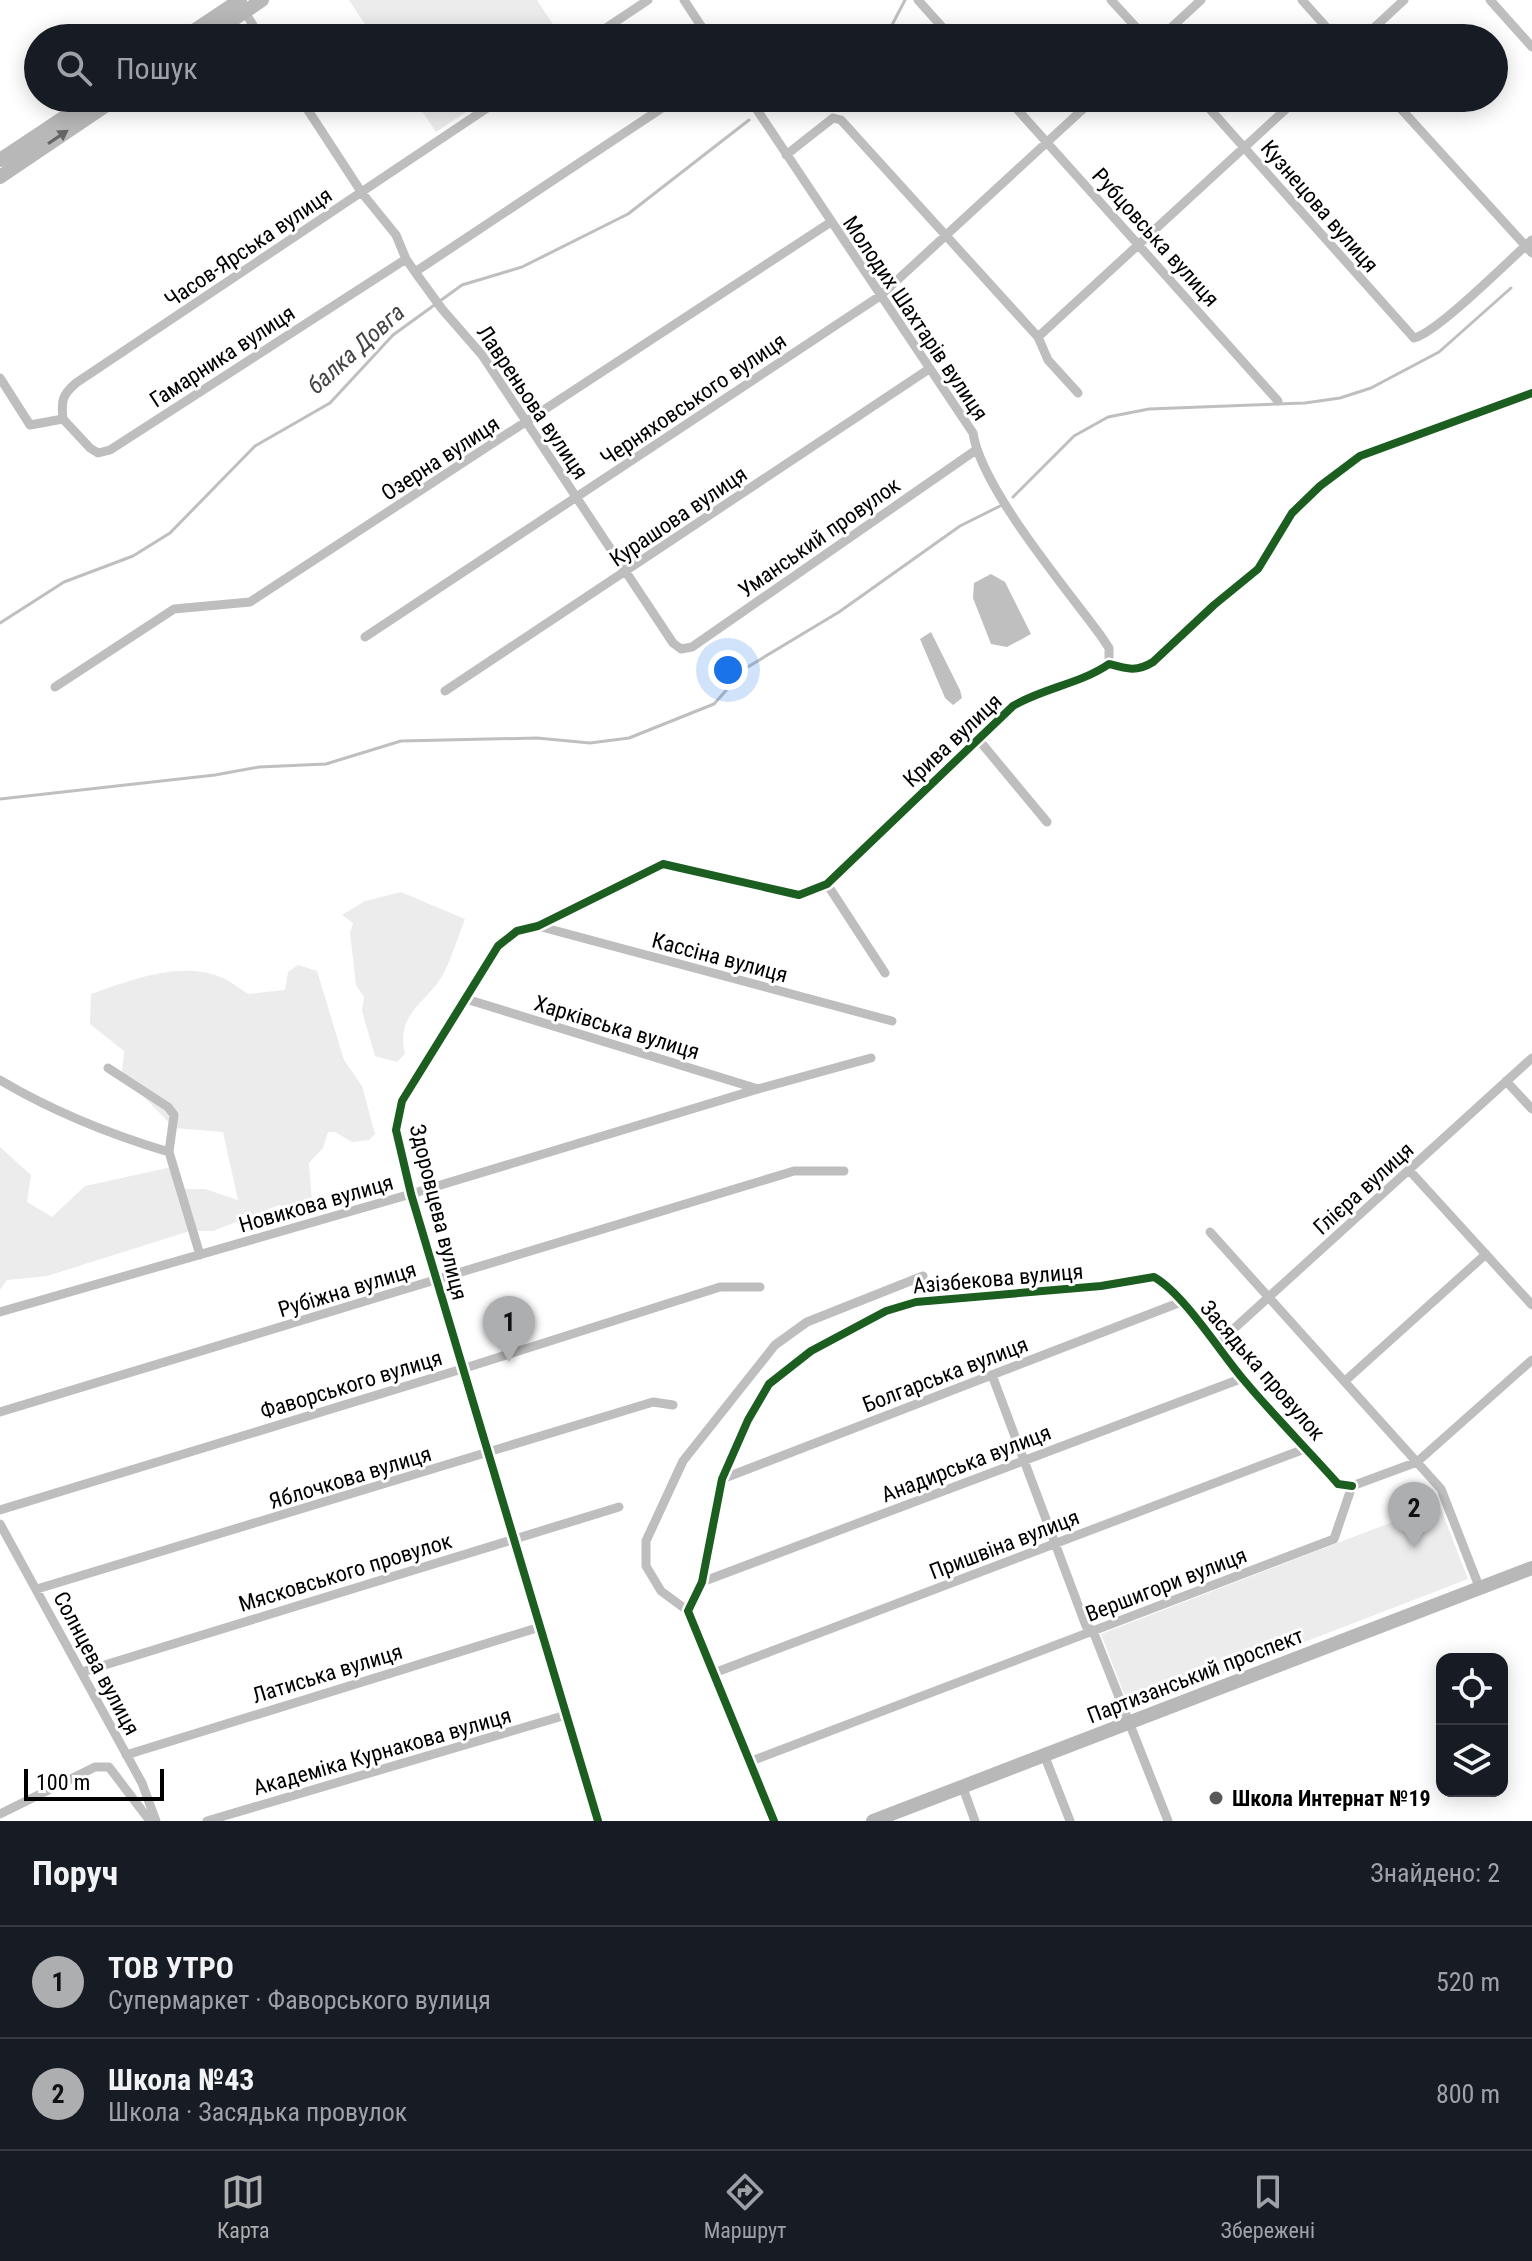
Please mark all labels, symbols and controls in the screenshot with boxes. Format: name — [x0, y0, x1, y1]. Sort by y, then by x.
search box — [24, 24, 1508, 112]
icon: search — [52, 46, 96, 90]
text: Пошук — [116, 51, 198, 86]
one-way arrow — [48, 130, 69, 145]
street label: Кузнецова вулиця — [1256, 135, 1384, 277]
street label: Рубцовська вулиця — [1087, 163, 1224, 311]
street label: Часов-Ярська вулиця — [160, 182, 336, 313]
street label: Молодих Шахтарів вулиця — [838, 211, 993, 425]
water label: балка Довга — [302, 298, 410, 400]
street label: Гамарника вулиця — [145, 300, 299, 413]
street label: Лавреньова вулиця — [472, 321, 593, 484]
street label: Черняховського вулиця — [596, 328, 791, 471]
street label: Озерна вулиця — [377, 411, 504, 506]
street label: Курашова вулиця — [605, 461, 752, 572]
street label: Уманський провулок — [734, 472, 905, 602]
your location — [708, 650, 748, 690]
street label: Крива вулиця — [898, 689, 1007, 792]
street label: Кассіна вулиця — [649, 927, 790, 988]
street label: Харківська вулиця — [531, 990, 702, 1064]
street label: Здоровцева вулиця — [405, 1122, 472, 1303]
street label: Глієра вулиця — [1308, 1137, 1418, 1240]
street label: Новикова вулиця — [236, 1169, 396, 1237]
street label: Рубіжна вулиця — [275, 1257, 419, 1322]
street label: Азізбекова вулиця — [912, 1259, 1084, 1298]
street label: Засядька провулок — [1195, 1295, 1330, 1446]
pin: 1 — [483, 1296, 535, 1362]
street label: Болгарська вулиця — [859, 1331, 1031, 1417]
street label: Фаворського вулиця — [257, 1345, 445, 1424]
street label: Анадирська вулиця — [878, 1420, 1054, 1507]
street label: Яблочкова вулиця — [266, 1441, 434, 1514]
pin: 2 — [1388, 1482, 1440, 1548]
street label: Пришвіна вулиця — [926, 1504, 1083, 1585]
street label: Мясковського провулок — [236, 1528, 455, 1617]
street label: Вершигори вулиця — [1082, 1542, 1250, 1627]
street label: Солнцева вулиця — [48, 1587, 145, 1739]
street label: Партизанський проспект — [1083, 1623, 1307, 1728]
street label: Латиська вулиця — [249, 1639, 405, 1708]
map controls — [1436, 1653, 1508, 1797]
button: locate — [1436, 1653, 1508, 1725]
street label: Академіка Курнакова вулиця — [250, 1703, 514, 1800]
button: layers — [1436, 1725, 1508, 1797]
scale bar — [24, 1765, 164, 1801]
text: 100 m — [36, 1770, 90, 1795]
place label: Школа Интернат №19 — [1232, 1786, 1431, 1811]
marker: Школа Интернат №19 — [1207, 1789, 1225, 1807]
text: Поруч — [32, 1853, 118, 1893]
text: Знайдено: 2 — [1370, 1858, 1500, 1888]
text: ТОВ УТРО — [108, 1950, 234, 1985]
text: 1 — [51, 1967, 65, 1997]
text: 520 m — [1436, 1967, 1500, 1997]
text: Супермаркет · Фаворського вулиця — [108, 1985, 491, 2015]
text: Школа №43 — [108, 2062, 255, 2097]
text: 2 — [51, 2079, 65, 2109]
text: 800 m — [1436, 2079, 1500, 2109]
text: Школа · Засядька провулок — [108, 2097, 407, 2127]
tab: Карта — [217, 2170, 270, 2243]
tab: Маршрут — [704, 2170, 786, 2243]
tab: Збережені — [1221, 2170, 1315, 2243]

